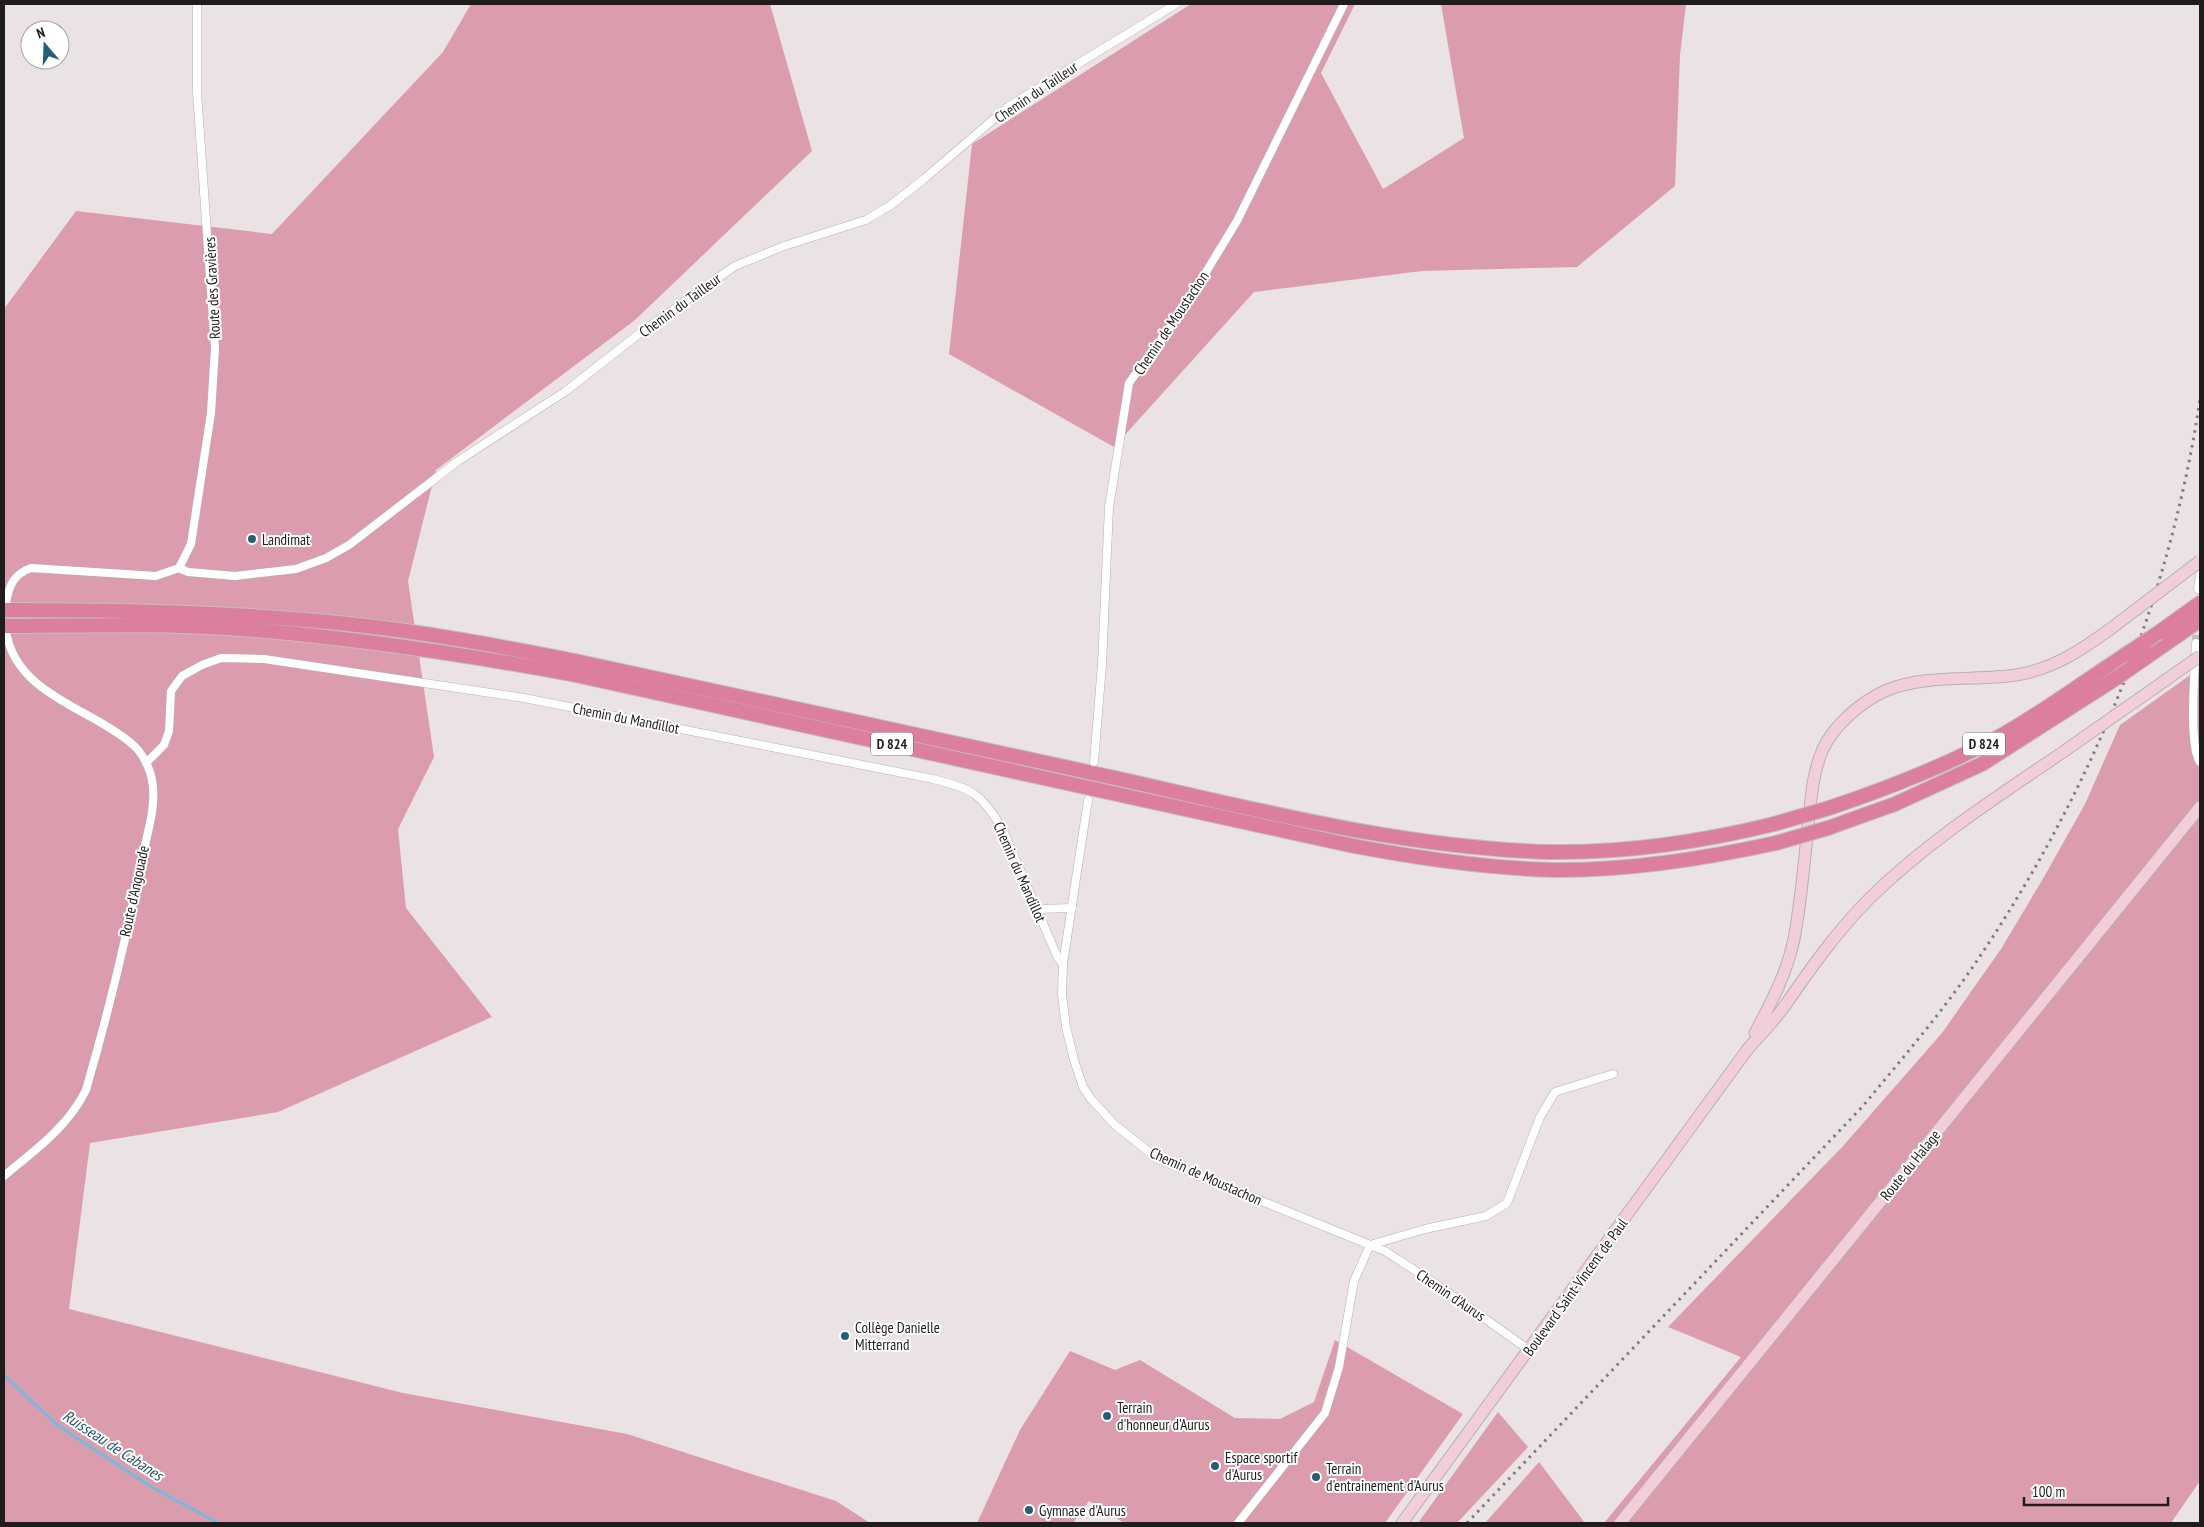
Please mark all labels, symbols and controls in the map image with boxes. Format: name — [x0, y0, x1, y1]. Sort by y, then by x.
north arrow — [20, 20, 70, 70]
text: N — [34, 23, 47, 42]
street label: Chemin du Tailleur — [991, 57, 1082, 127]
street label: Route des Gravières — [200, 237, 224, 339]
street label: Chemin de Moustachon — [1129, 267, 1213, 379]
street label: Chemin du Tailleur — [635, 268, 725, 341]
place label: Landimat — [262, 530, 310, 549]
marker: Landimat — [246, 533, 258, 545]
street label: Chemin du Mandillot — [571, 698, 681, 738]
road number: D 824 — [871, 732, 913, 756]
road number: D 824 — [1963, 732, 2005, 756]
street label: Chemin du Mandillot — [989, 819, 1051, 925]
street label: Route d'Angouade — [115, 844, 153, 938]
street label: Route du Halage — [1876, 1126, 1944, 1204]
street label: Chemin de Moustachon — [1147, 1143, 1265, 1209]
street label: Boulevard Saint-Vincent de Paul — [1519, 1214, 1632, 1360]
street label: Chemin d'Aurus — [1413, 1265, 1489, 1325]
place label: Collège Danielle Mitterrand — [855, 1318, 940, 1354]
marker: Collège Danielle Mitterrand — [839, 1330, 851, 1342]
place label: Terrain d'honneur d'Aurus — [1117, 1398, 1209, 1434]
water label: Ruisseau de Cabanes — [59, 1405, 168, 1486]
marker: Terrain d'honneur d'Aurus — [1101, 1410, 1113, 1422]
place label: Espace sportif d'Aurus — [1225, 1448, 1298, 1484]
place label: Terrain d'entrainement d'Aurus — [1326, 1459, 1444, 1495]
marker: Espace sportif d'Aurus — [1209, 1460, 1221, 1472]
marker: Terrain d'entrainement d'Aurus — [1310, 1471, 1322, 1483]
scale bar — [2024, 1474, 2168, 1506]
text: 100 m — [2032, 1482, 2065, 1501]
place label: Gymnase d'Aurus — [1039, 1501, 1126, 1520]
marker: Gymnase d'Aurus — [1023, 1504, 1035, 1516]

